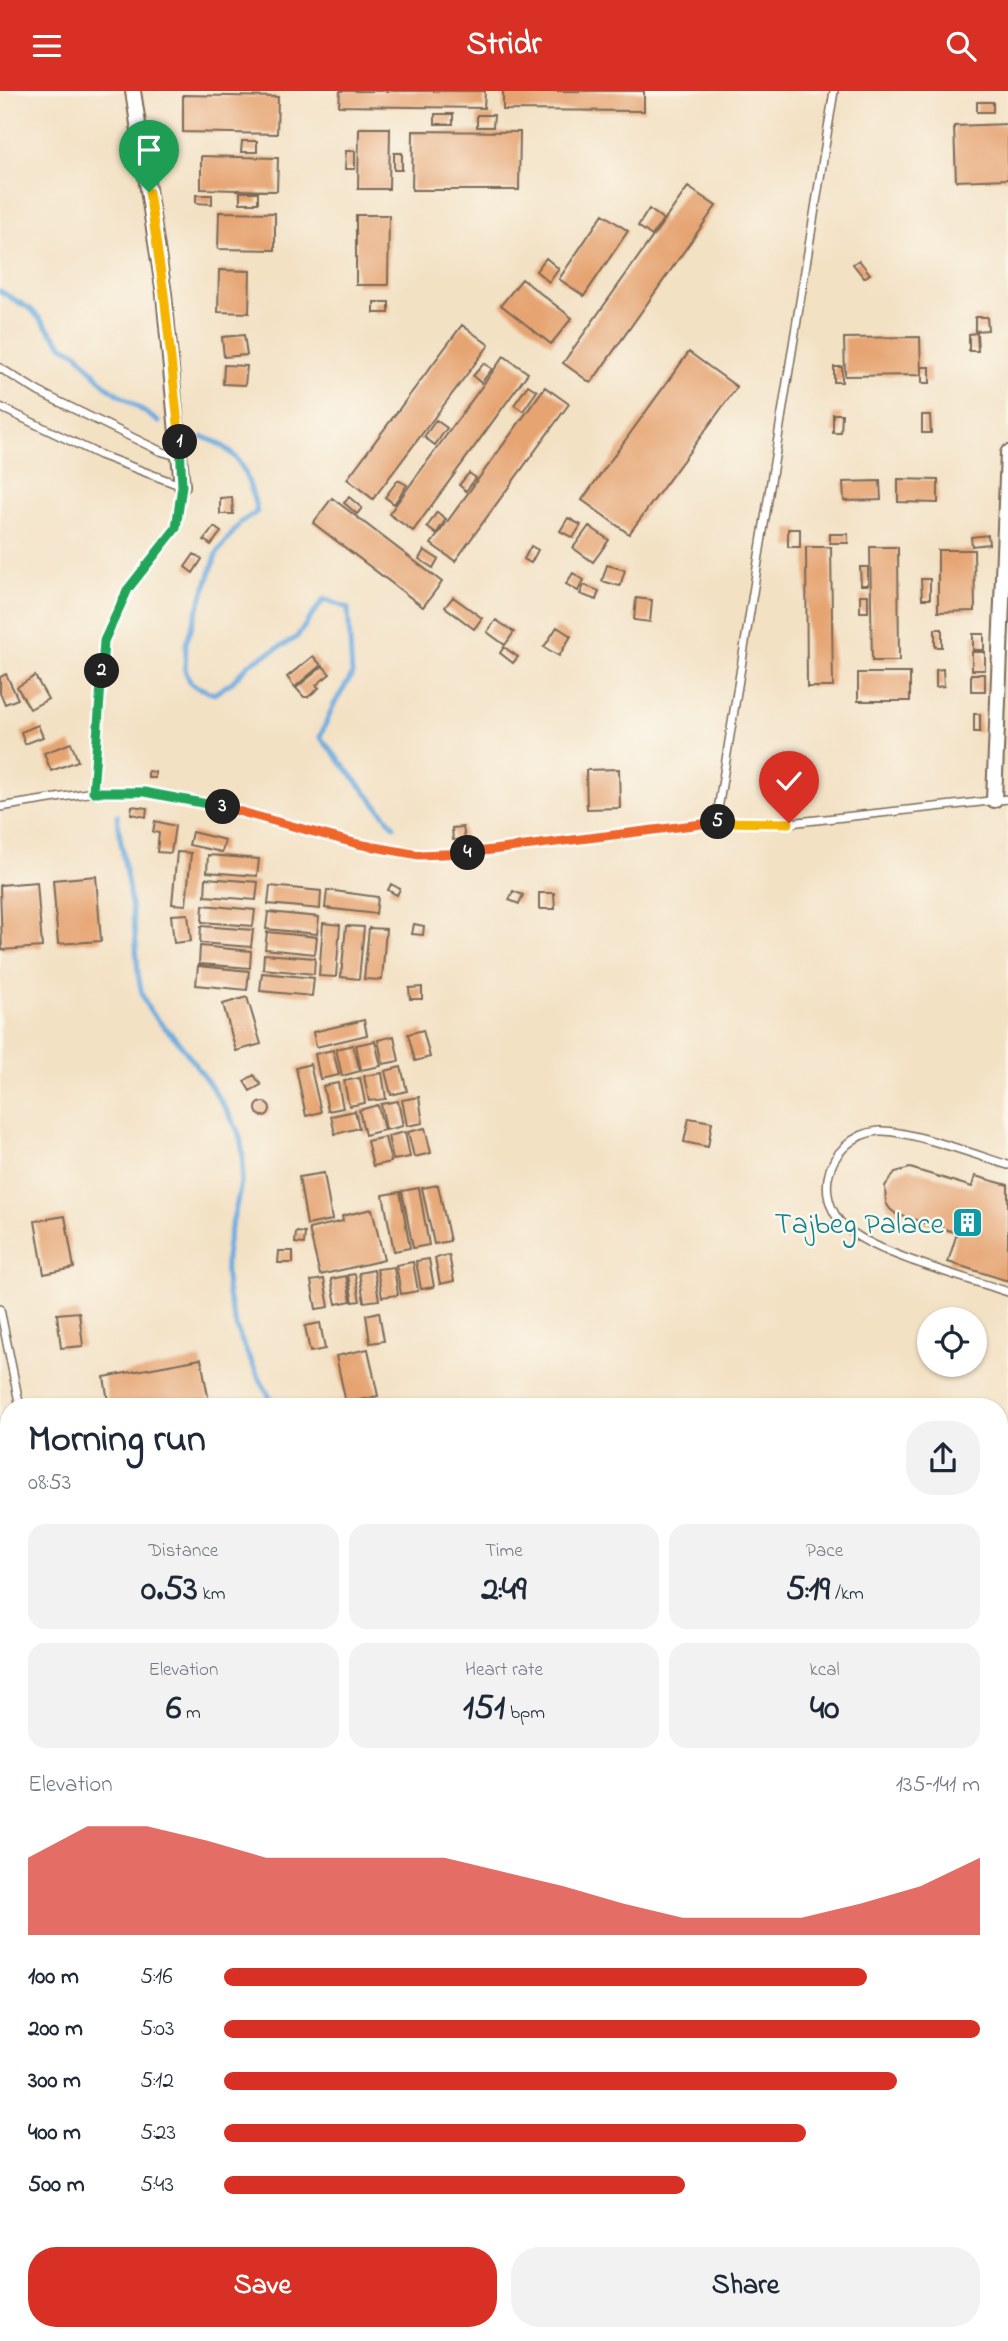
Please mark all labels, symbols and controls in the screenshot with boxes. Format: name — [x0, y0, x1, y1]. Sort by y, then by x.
text: Stridr — [467, 22, 541, 69]
icon: menu — [28, 27, 66, 65]
icon: search — [942, 27, 980, 65]
pin — [119, 120, 179, 192]
icon: arrive — [130, 131, 168, 169]
pin: 1 — [162, 425, 198, 459]
text: 1 — [176, 428, 183, 455]
pin: 2 — [84, 653, 119, 689]
text: 2 — [97, 657, 106, 684]
pin — [759, 751, 819, 823]
icon: check — [770, 762, 808, 800]
pin: 3 — [206, 789, 241, 825]
text: 3 — [219, 793, 226, 820]
pin: 5 — [700, 805, 736, 839]
text: 5 — [712, 808, 723, 835]
pin: 4 — [450, 835, 486, 871]
text: 4 — [464, 839, 471, 866]
place label: Tajbeg Palace — [775, 1204, 945, 1248]
building icon: Tajbeg Palace — [950, 1206, 984, 1240]
map controls — [917, 1307, 987, 1377]
button: locate — [917, 1307, 987, 1377]
text: Morning run — [28, 1413, 206, 1469]
button: share — [906, 1421, 980, 1495]
text: 08:53 — [28, 1467, 71, 1500]
text: Distance — [148, 1538, 218, 1565]
text: Time — [485, 1538, 523, 1565]
text: Pace — [806, 1538, 843, 1565]
text: 0.53 — [141, 1565, 198, 1616]
text: 2:49 — [481, 1565, 527, 1616]
text: 5:19 — [785, 1565, 830, 1616]
text: km — [198, 1581, 226, 1608]
text: /km — [830, 1581, 864, 1608]
text: Elevation — [148, 1657, 218, 1684]
text: Heart rate — [465, 1657, 543, 1684]
text: kcal — [810, 1657, 840, 1684]
text: 6 — [166, 1684, 181, 1735]
text: 151 — [463, 1684, 505, 1735]
text: 40 — [810, 1684, 839, 1735]
text: m — [181, 1700, 201, 1727]
text: bpm — [505, 1700, 545, 1727]
text: Elevation — [28, 1769, 113, 1802]
text: 135–141 m — [896, 1769, 980, 1802]
text: 100 m — [28, 1961, 79, 1994]
text: 5:16 — [140, 1961, 173, 1994]
text: 200 m — [28, 2013, 83, 2046]
text: 5:03 — [140, 2013, 175, 2046]
text: 300 m — [28, 2065, 81, 2098]
text: 5:12 — [140, 2065, 174, 2098]
text: 400 m — [28, 2117, 81, 2150]
text: 5:23 — [140, 2117, 176, 2150]
text: 500 m — [28, 2169, 85, 2202]
text: 5:43 — [140, 2169, 174, 2202]
button: Save — [28, 2247, 497, 2327]
button: Share — [511, 2247, 980, 2327]

